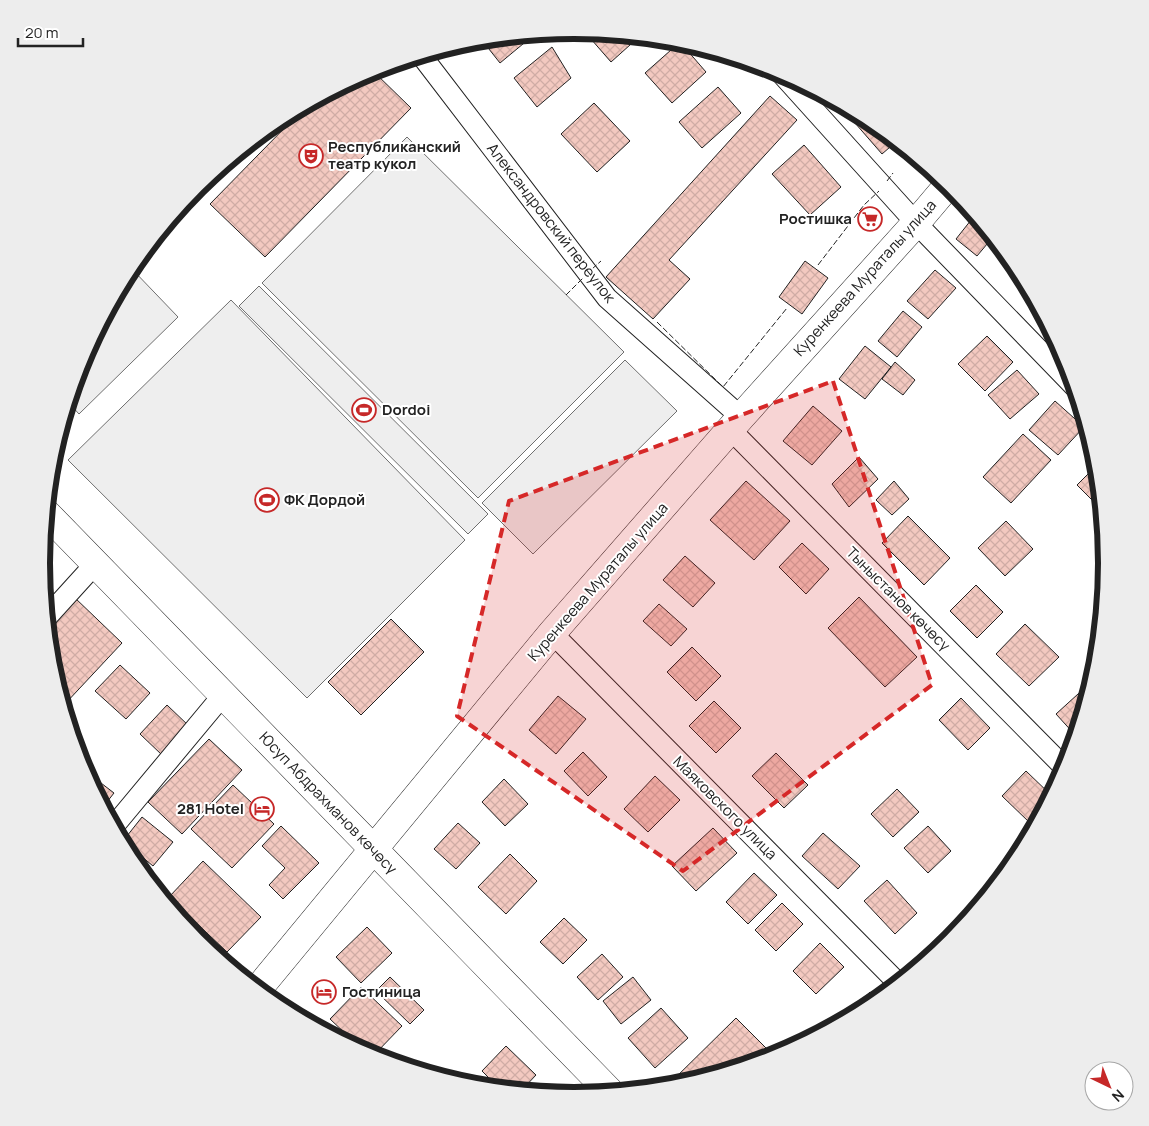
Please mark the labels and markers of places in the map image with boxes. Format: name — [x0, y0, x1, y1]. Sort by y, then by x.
place label: Республиканский театр кукол — [328, 136, 461, 174]
theatre icon: Республиканский театр кукол — [298, 143, 324, 169]
supermarket icon: Ростишка — [857, 206, 883, 232]
place label: Ростишка — [779, 208, 852, 229]
sports icon: Dordoi — [351, 397, 377, 423]
place label: Dordoi — [382, 399, 430, 420]
sports icon: ФК Дордой — [254, 487, 280, 513]
place label: ФК Дордой — [284, 489, 365, 510]
hotel icon: 281 Hotel — [249, 796, 275, 822]
place label: 281 Hotel — [177, 798, 244, 819]
hotel icon: Гостиница — [311, 979, 337, 1005]
place label: Гостиница — [342, 981, 421, 1002]

